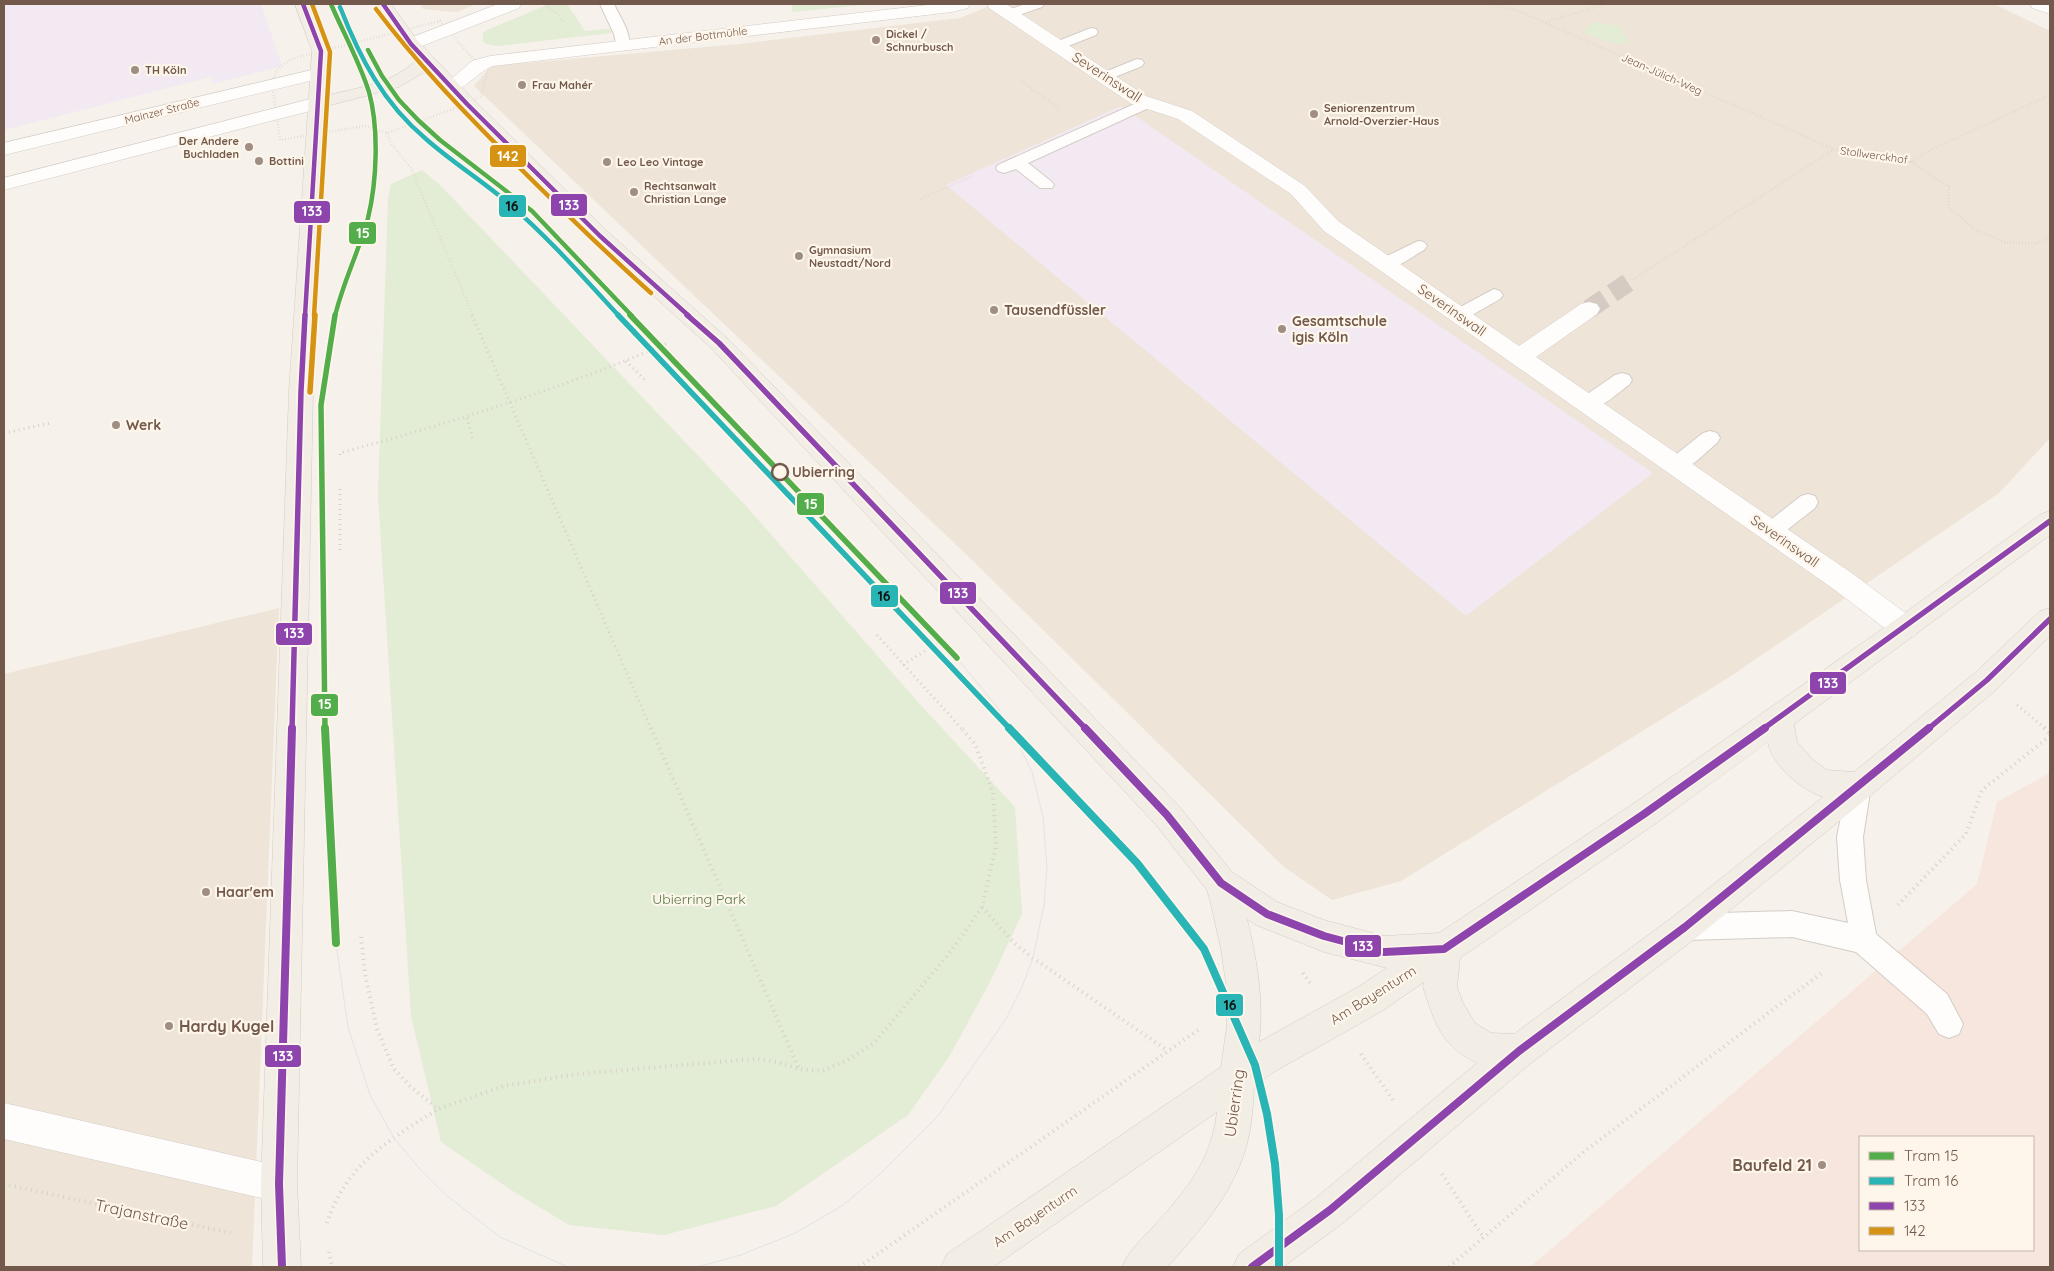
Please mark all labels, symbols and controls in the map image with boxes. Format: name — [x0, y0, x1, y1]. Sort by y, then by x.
street label: An der Bottmühle — [658, 24, 748, 48]
place label: Dickel / Schnurbusch — [886, 27, 953, 54]
marker: Dickel / Schnurbusch — [870, 34, 882, 46]
street label: Severinswall — [1069, 48, 1145, 106]
street label: Jean-Jülich-Weg — [1619, 50, 1705, 98]
place label: TH Köln — [145, 63, 186, 77]
marker: TH Köln — [129, 64, 141, 76]
place label: Frau Mahér — [532, 78, 593, 92]
marker: Frau Mahér — [516, 79, 528, 91]
street label: Mainzer Straße — [123, 95, 201, 127]
place label: Seniorenzentrum Arnold-Overzier-Haus — [1324, 101, 1439, 128]
marker: Seniorenzentrum Arnold-Overzier-Haus — [1308, 108, 1320, 120]
place label: Der Andere Buchladen — [179, 134, 239, 161]
marker: Der Andere Buchladen — [243, 141, 255, 153]
street label: Stollwerckhof — [1839, 143, 1909, 167]
line badge: 142 — [489, 144, 527, 168]
text: 142 — [497, 147, 519, 165]
place label: Bottini — [269, 154, 304, 168]
marker: Bottini — [253, 155, 265, 167]
place label: Leo Leo Vintage — [617, 155, 704, 169]
marker: Leo Leo Vintage — [601, 156, 613, 168]
place label: Rechtsanwalt Christian Lange — [644, 179, 727, 206]
marker: Rechtsanwalt Christian Lange — [628, 186, 640, 198]
line badge: 133 — [550, 193, 588, 217]
line badge: 16 — [498, 194, 527, 218]
text: 133 — [559, 196, 579, 214]
text: 16 — [505, 197, 519, 215]
line badge: 133 — [293, 200, 331, 224]
text: 133 — [302, 202, 322, 220]
line badge: 15 — [348, 221, 377, 245]
text: 15 — [356, 224, 370, 242]
place label: Gymnasium Neustadt/Nord — [809, 243, 891, 270]
marker: Gymnasium Neustadt/Nord — [793, 250, 805, 262]
street label: Severinswall — [1414, 280, 1490, 340]
place label: Tausendfüssler — [1004, 301, 1106, 319]
marker: Tausendfüssler — [988, 304, 1000, 316]
place label: Gesamtschule igis Köln — [1292, 312, 1387, 346]
marker: Gesamtschule igis Köln — [1276, 323, 1288, 335]
place label: Werk — [126, 416, 161, 434]
marker: Werk — [110, 419, 122, 431]
marker: Ubierring — [771, 463, 789, 481]
place label: Ubierring — [792, 463, 855, 481]
line badge: 15 — [796, 492, 825, 516]
text: 15 — [804, 495, 818, 513]
street label: Severinswall — [1747, 511, 1823, 571]
line badge: 133 — [939, 581, 977, 605]
line badge: 16 — [870, 584, 899, 608]
text: 133 — [948, 584, 968, 602]
text: 16 — [877, 587, 891, 605]
line badge: 133 — [275, 622, 313, 646]
text: 133 — [284, 624, 304, 642]
line badge: 133 — [1809, 671, 1847, 695]
text: 133 — [1818, 674, 1838, 692]
line badge: 15 — [310, 693, 339, 717]
text: 15 — [318, 695, 332, 713]
place label: Haar'em — [216, 883, 274, 901]
marker: Haar'em — [200, 886, 212, 898]
park label: Ubierring Park — [652, 890, 746, 908]
line badge: 133 — [1344, 934, 1382, 958]
text: 133 — [1353, 937, 1373, 955]
street label: Am Bayenturm — [1327, 961, 1419, 1029]
line badge: 16 — [1215, 993, 1244, 1017]
text: 16 — [1223, 996, 1237, 1014]
place label: Hardy Kugel — [179, 1016, 274, 1036]
marker: Hardy Kugel — [163, 1020, 175, 1032]
line badge: 133 — [264, 1044, 302, 1068]
text: 133 — [273, 1047, 293, 1065]
street label: Ubierring — [1219, 1068, 1249, 1138]
legend — [1859, 1136, 2034, 1251]
text: Tram 15 — [1904, 1146, 1958, 1165]
place label: Baufeld 21 — [1732, 1155, 1812, 1175]
marker: Baufeld 21 — [1816, 1159, 1828, 1171]
text: Tram 16 — [1904, 1171, 1958, 1190]
street label: Am Bayenturm — [989, 1181, 1081, 1251]
street label: Trajanstraße — [93, 1194, 191, 1234]
text: 133 — [1904, 1196, 1925, 1215]
text: 142 — [1904, 1221, 1926, 1240]

